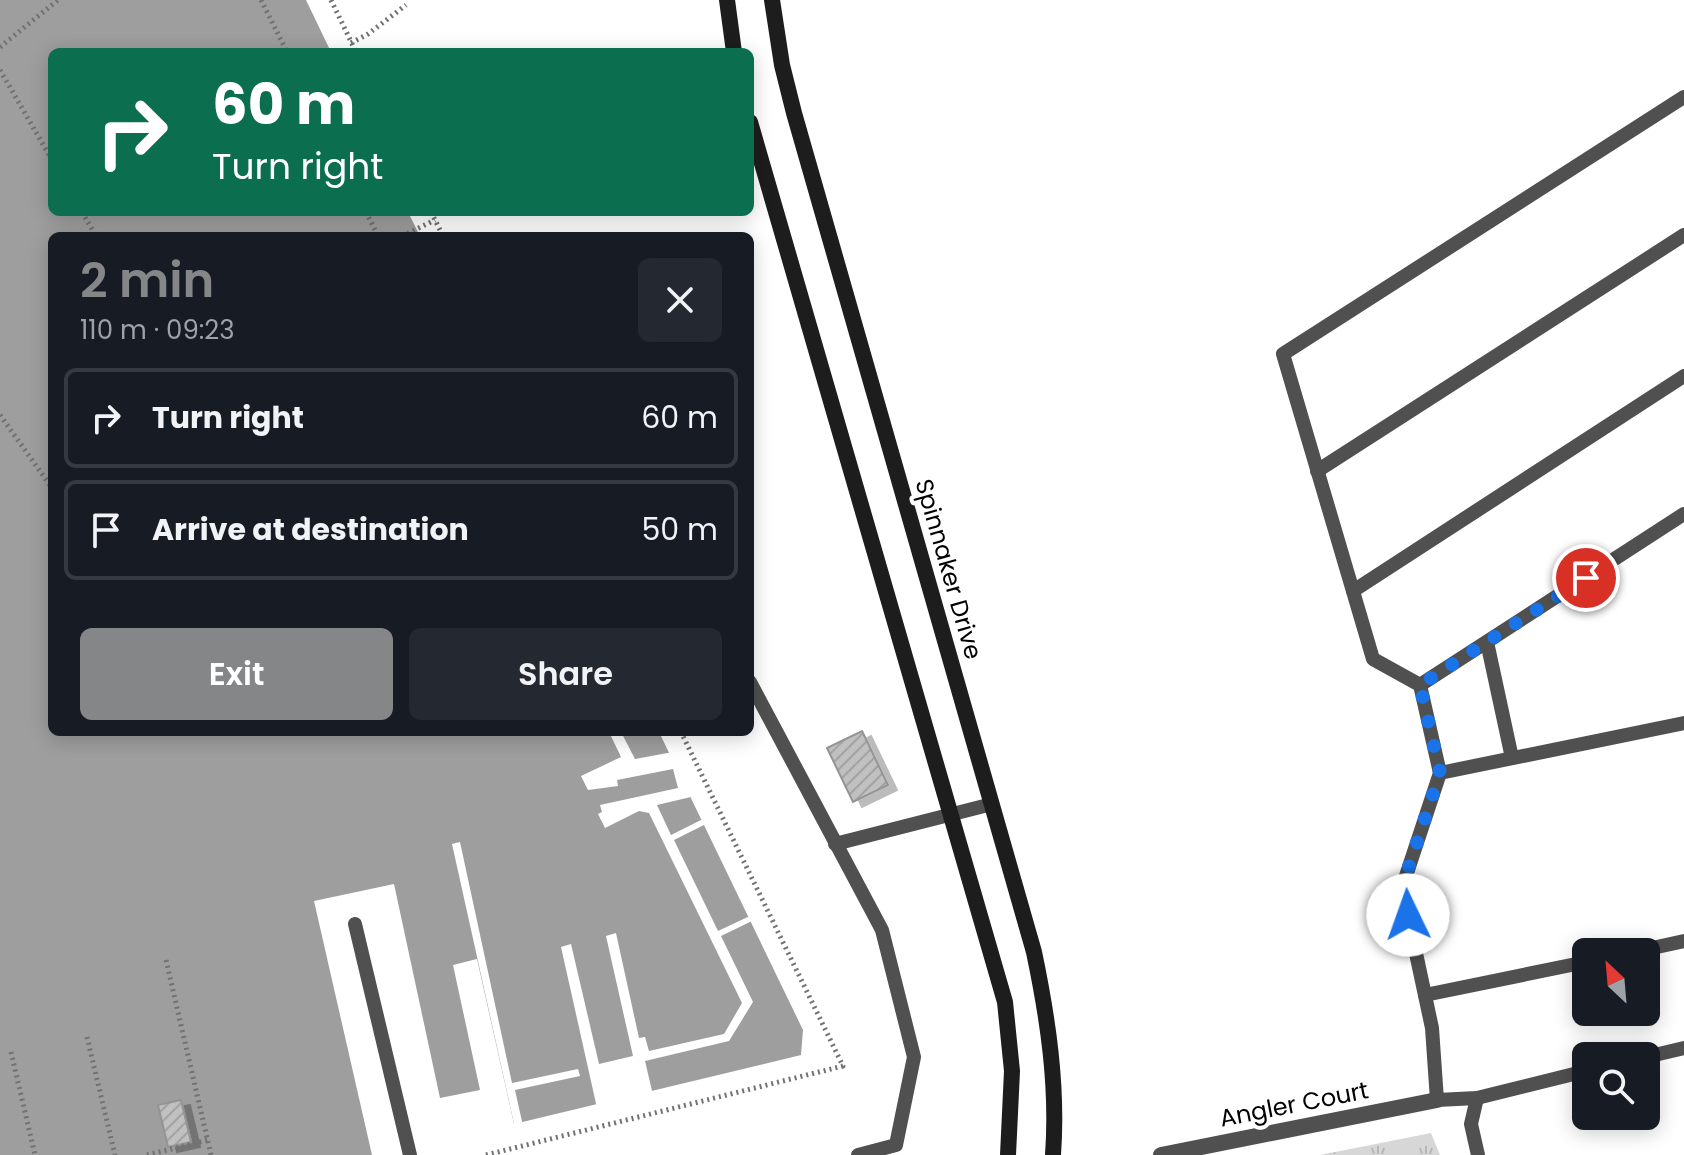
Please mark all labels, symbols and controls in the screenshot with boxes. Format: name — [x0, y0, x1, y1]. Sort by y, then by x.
text: 60 m — [212, 65, 355, 144]
icon: right — [80, 80, 184, 184]
text: Turn right — [212, 141, 383, 192]
text: 2 min — [80, 247, 214, 314]
button: close — [638, 258, 722, 342]
text: 110 m · 09:23 — [80, 312, 235, 348]
icon: right — [84, 396, 128, 440]
text: Turn right — [152, 396, 304, 439]
text: 60 m — [641, 396, 718, 439]
street label: Spinnaker Drive — [908, 475, 990, 663]
icon: arrive — [84, 508, 128, 552]
text: Arrive at destination — [152, 508, 469, 551]
text: 50 m — [641, 508, 718, 551]
pin — [1552, 544, 1620, 612]
icon: arrive — [1564, 556, 1608, 600]
button: Exit — [80, 628, 393, 720]
button: Share — [409, 628, 722, 720]
position arrow — [1366, 873, 1450, 957]
north arrow — [1572, 938, 1660, 1026]
map controls — [1572, 938, 1660, 1130]
button: search — [1572, 1042, 1660, 1130]
street label: Angler Court — [1217, 1073, 1371, 1135]

